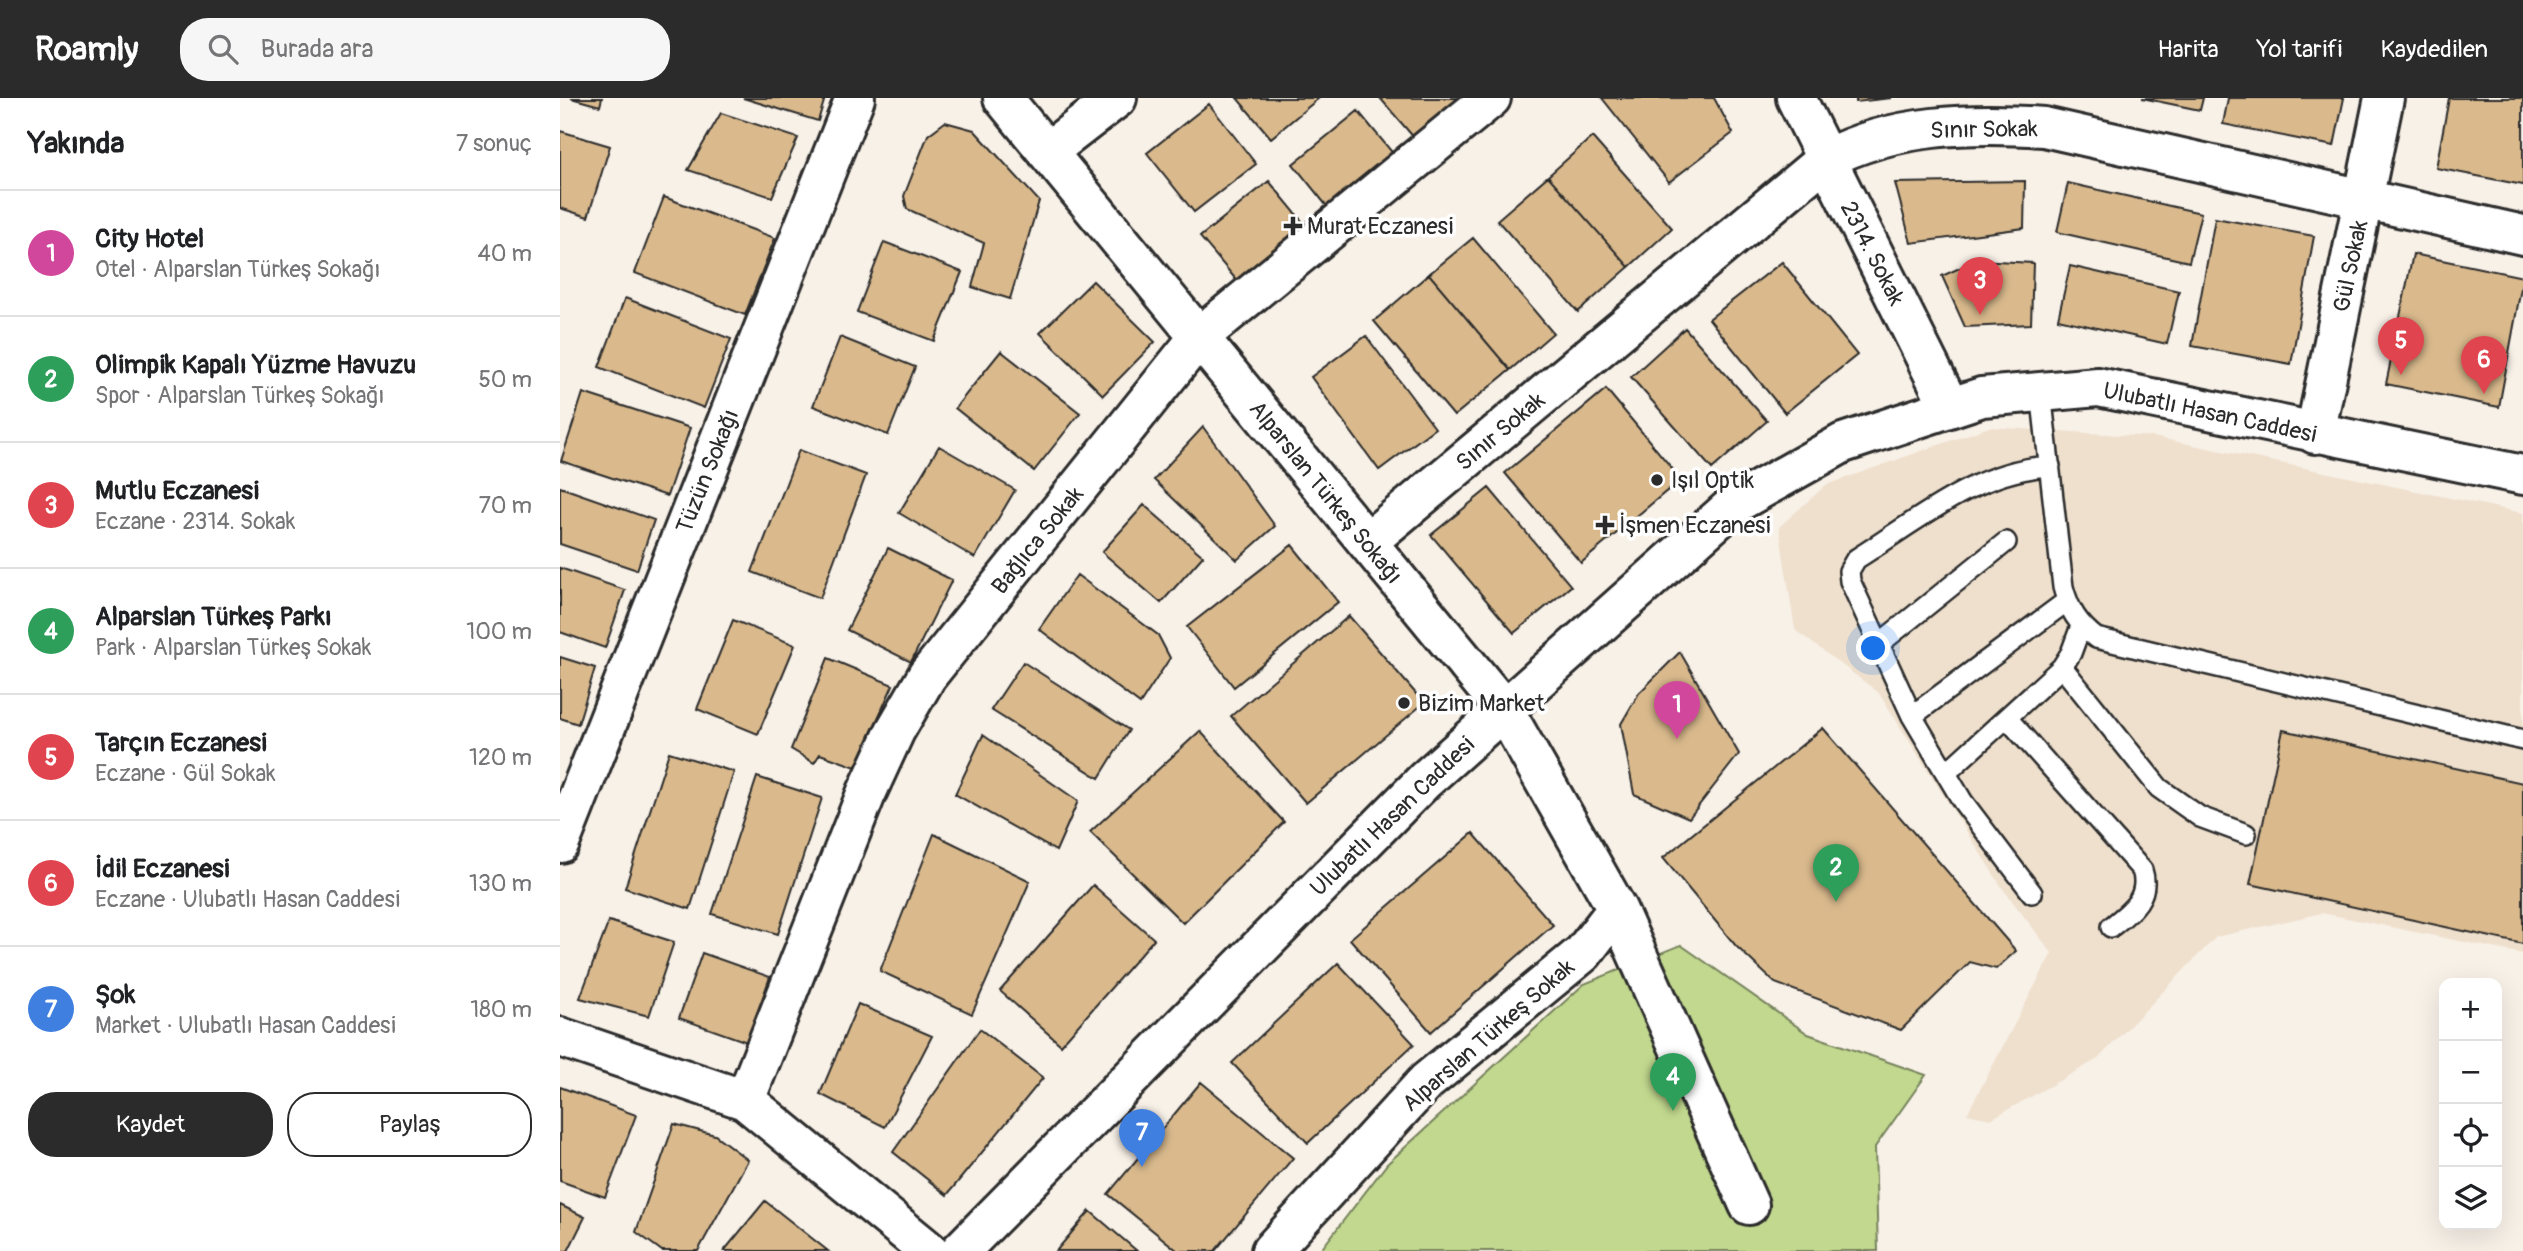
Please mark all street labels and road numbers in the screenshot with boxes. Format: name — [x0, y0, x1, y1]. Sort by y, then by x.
street label: Sınır Sokak — [1930, 114, 2038, 145]
street label: 2314. Sokak — [1834, 196, 1911, 311]
street label: Gül Sokak — [2327, 217, 2374, 315]
street label: Ulubatlı Hasan Caddesi — [2100, 376, 2319, 449]
street label: Sınır Sokak — [1450, 385, 1551, 477]
street label: Alparslan Türkeş Sokağı — [1243, 395, 1408, 590]
street label: Tüzün Sokağı — [670, 405, 745, 537]
street label: Bağlıca Sokak — [985, 480, 1090, 600]
street label: Ulubatlı Hasan Caddesi — [1304, 730, 1481, 902]
street label: Alparslan Türkeş Sokak — [1396, 952, 1581, 1118]

